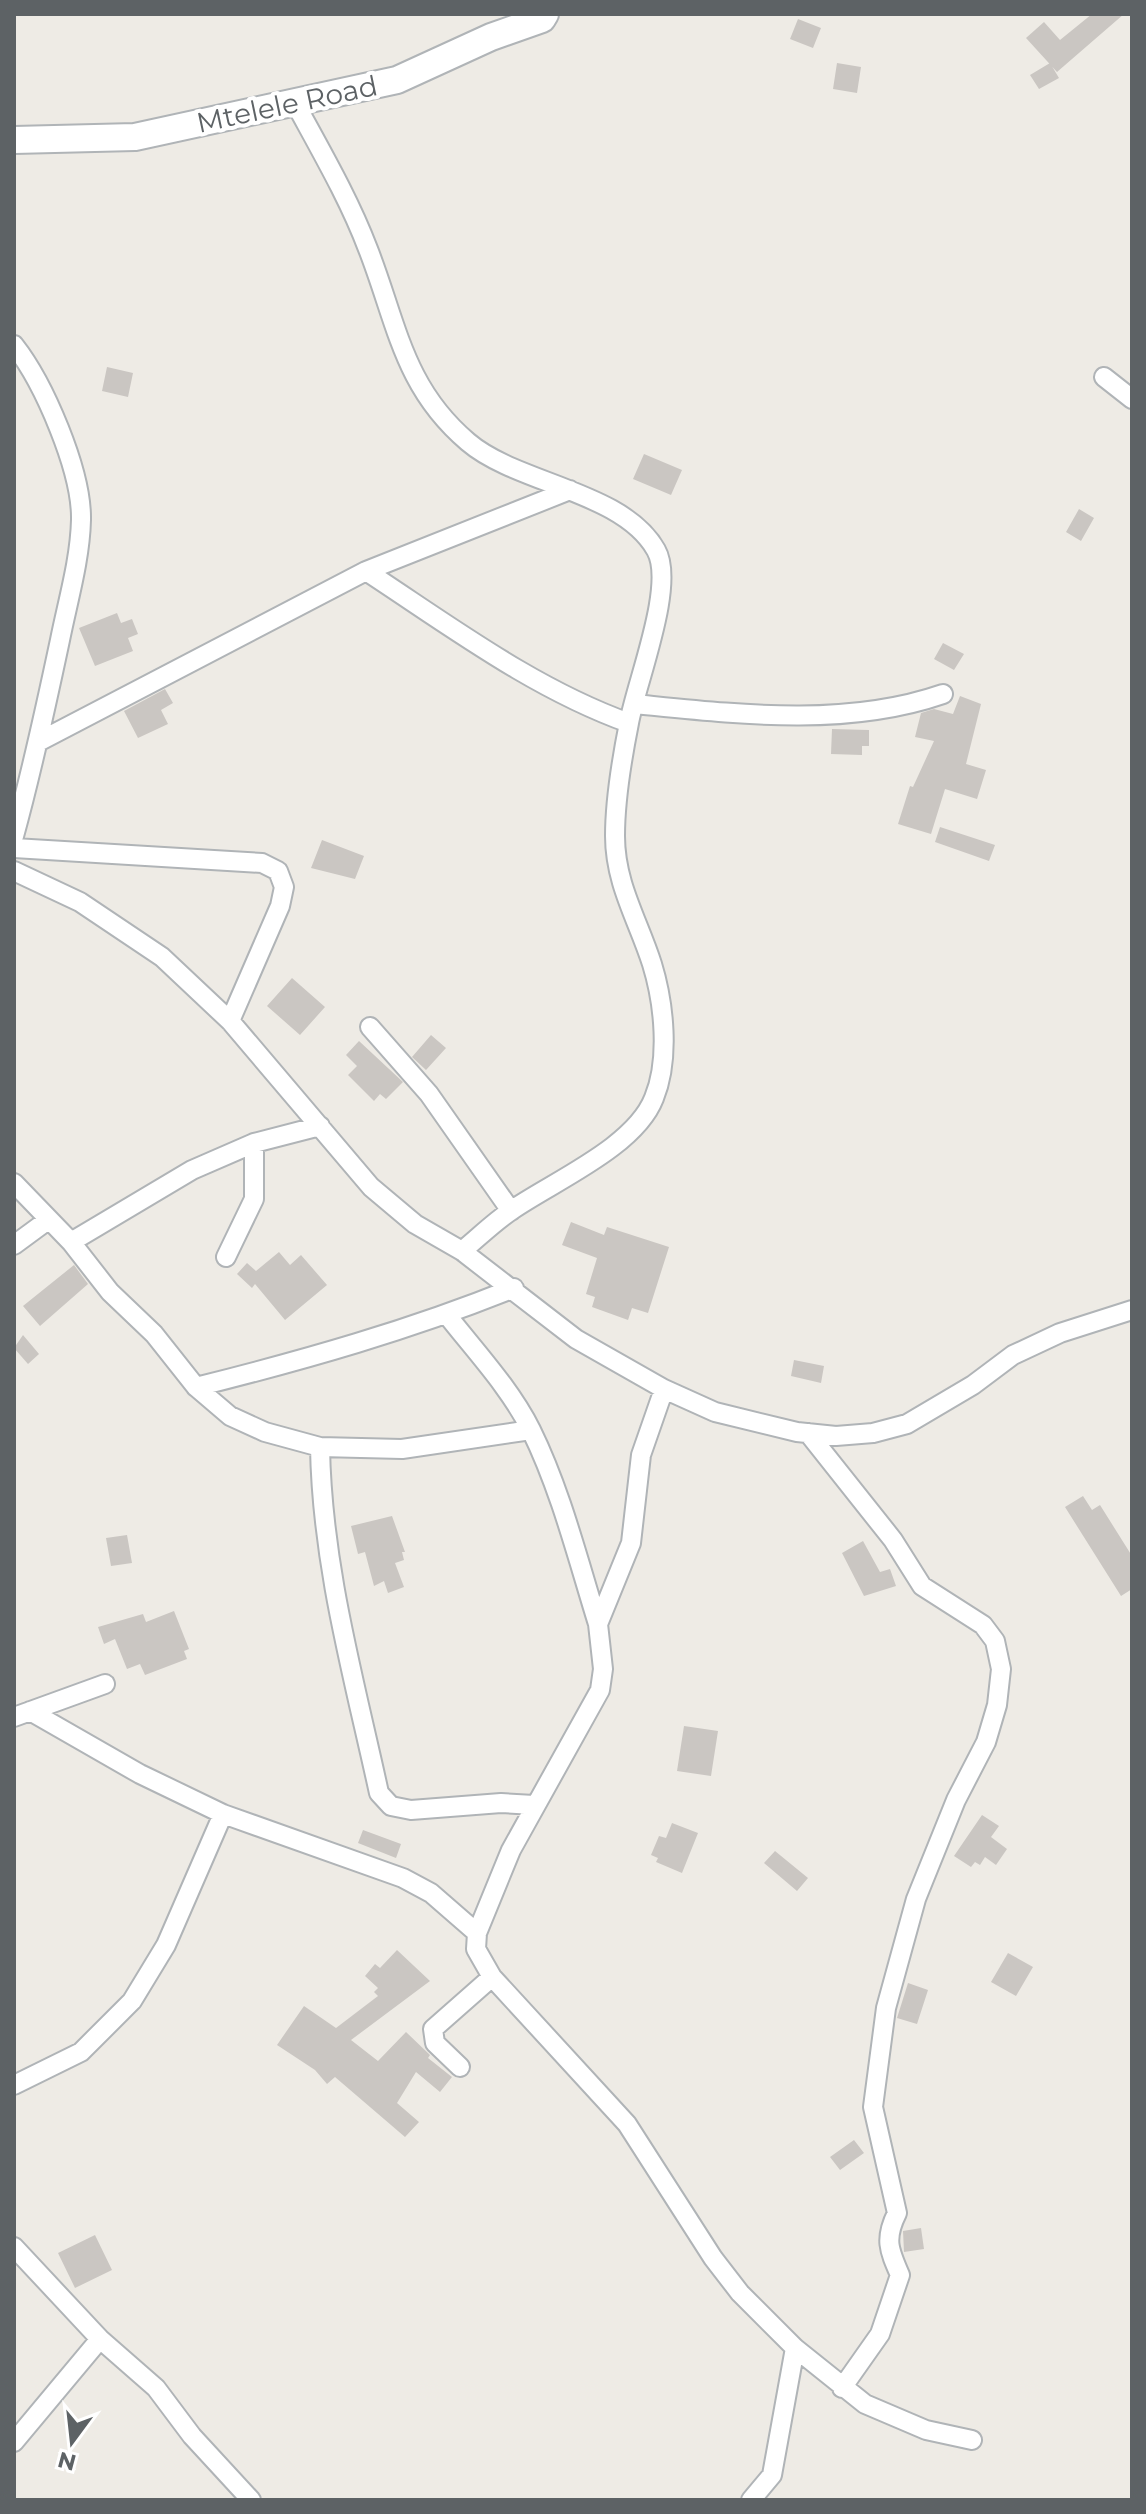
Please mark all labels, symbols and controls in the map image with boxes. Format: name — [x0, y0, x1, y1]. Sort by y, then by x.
street label: Mtelele Road — [194, 68, 380, 140]
north arrow — [32, 2402, 112, 2482]
text: N — [55, 2445, 79, 2476]

